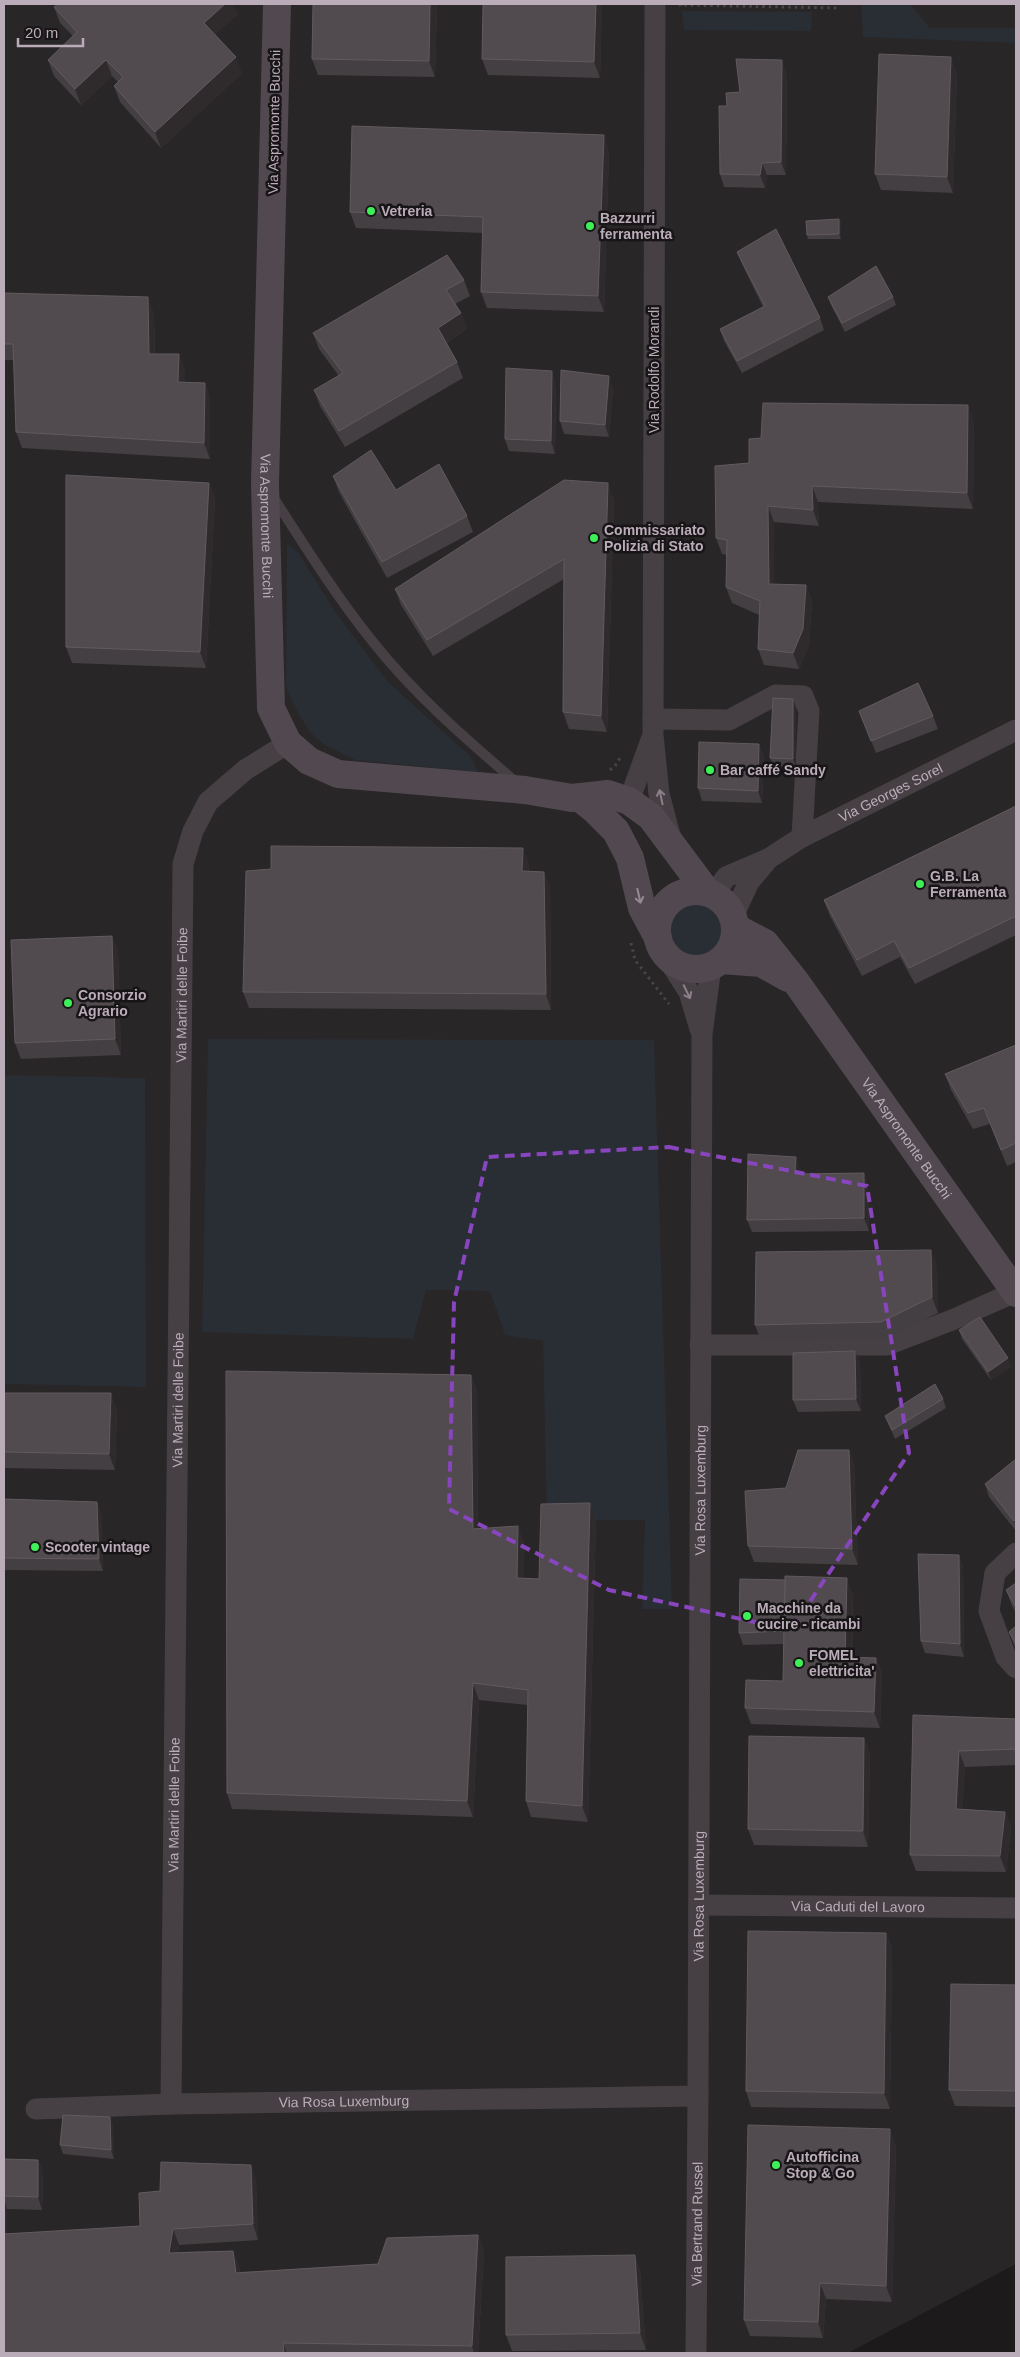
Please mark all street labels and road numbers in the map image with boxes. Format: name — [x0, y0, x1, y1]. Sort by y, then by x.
street label: Via Aspromonte Bucchi — [265, 50, 283, 194]
street label: Via Rodolfo Morandi — [646, 307, 662, 433]
street label: Via Aspromonte Bucchi — [257, 453, 276, 598]
street label: Via Georges Sorel — [836, 760, 945, 825]
street label: Via Martiri delle Foibe — [173, 927, 190, 1063]
street label: Via Aspromonte Bucchi — [858, 1075, 955, 1202]
street label: Via Martiri delle Foibe — [169, 1332, 186, 1468]
street label: Via Rosa Luxemburg — [692, 1425, 709, 1556]
street label: Via Martiri delle Foibe — [165, 1737, 183, 1873]
street label: Via Rosa Luxemburg — [691, 1831, 707, 1962]
street label: Via Caduti del Lavoro — [791, 1898, 925, 1915]
street label: Via Rosa Luxemburg — [278, 2092, 409, 2110]
street label: Via Bertrand Russel — [689, 2162, 705, 2286]

